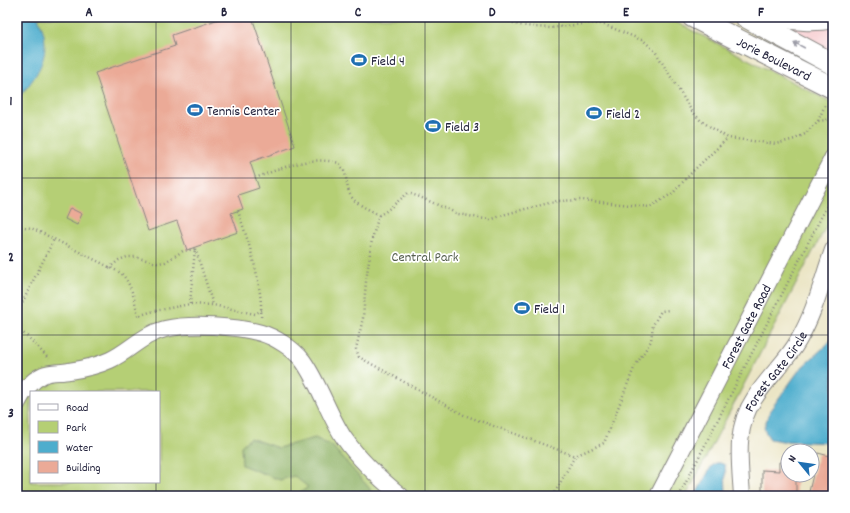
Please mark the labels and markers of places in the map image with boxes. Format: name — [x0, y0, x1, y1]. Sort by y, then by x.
sports icon: Field 4 — [350, 51, 368, 69]
place label: Field 4 — [371, 52, 405, 72]
sports icon: Tennis Center — [186, 101, 204, 119]
place label: Tennis Center — [207, 102, 280, 122]
sports icon: Field 2 — [585, 104, 603, 122]
place label: Field 2 — [606, 105, 640, 125]
sports icon: Field 3 — [424, 117, 442, 135]
place label: Field 3 — [445, 118, 479, 138]
sports icon: Field 1 — [513, 299, 531, 317]
place label: Field 1 — [534, 300, 565, 320]

